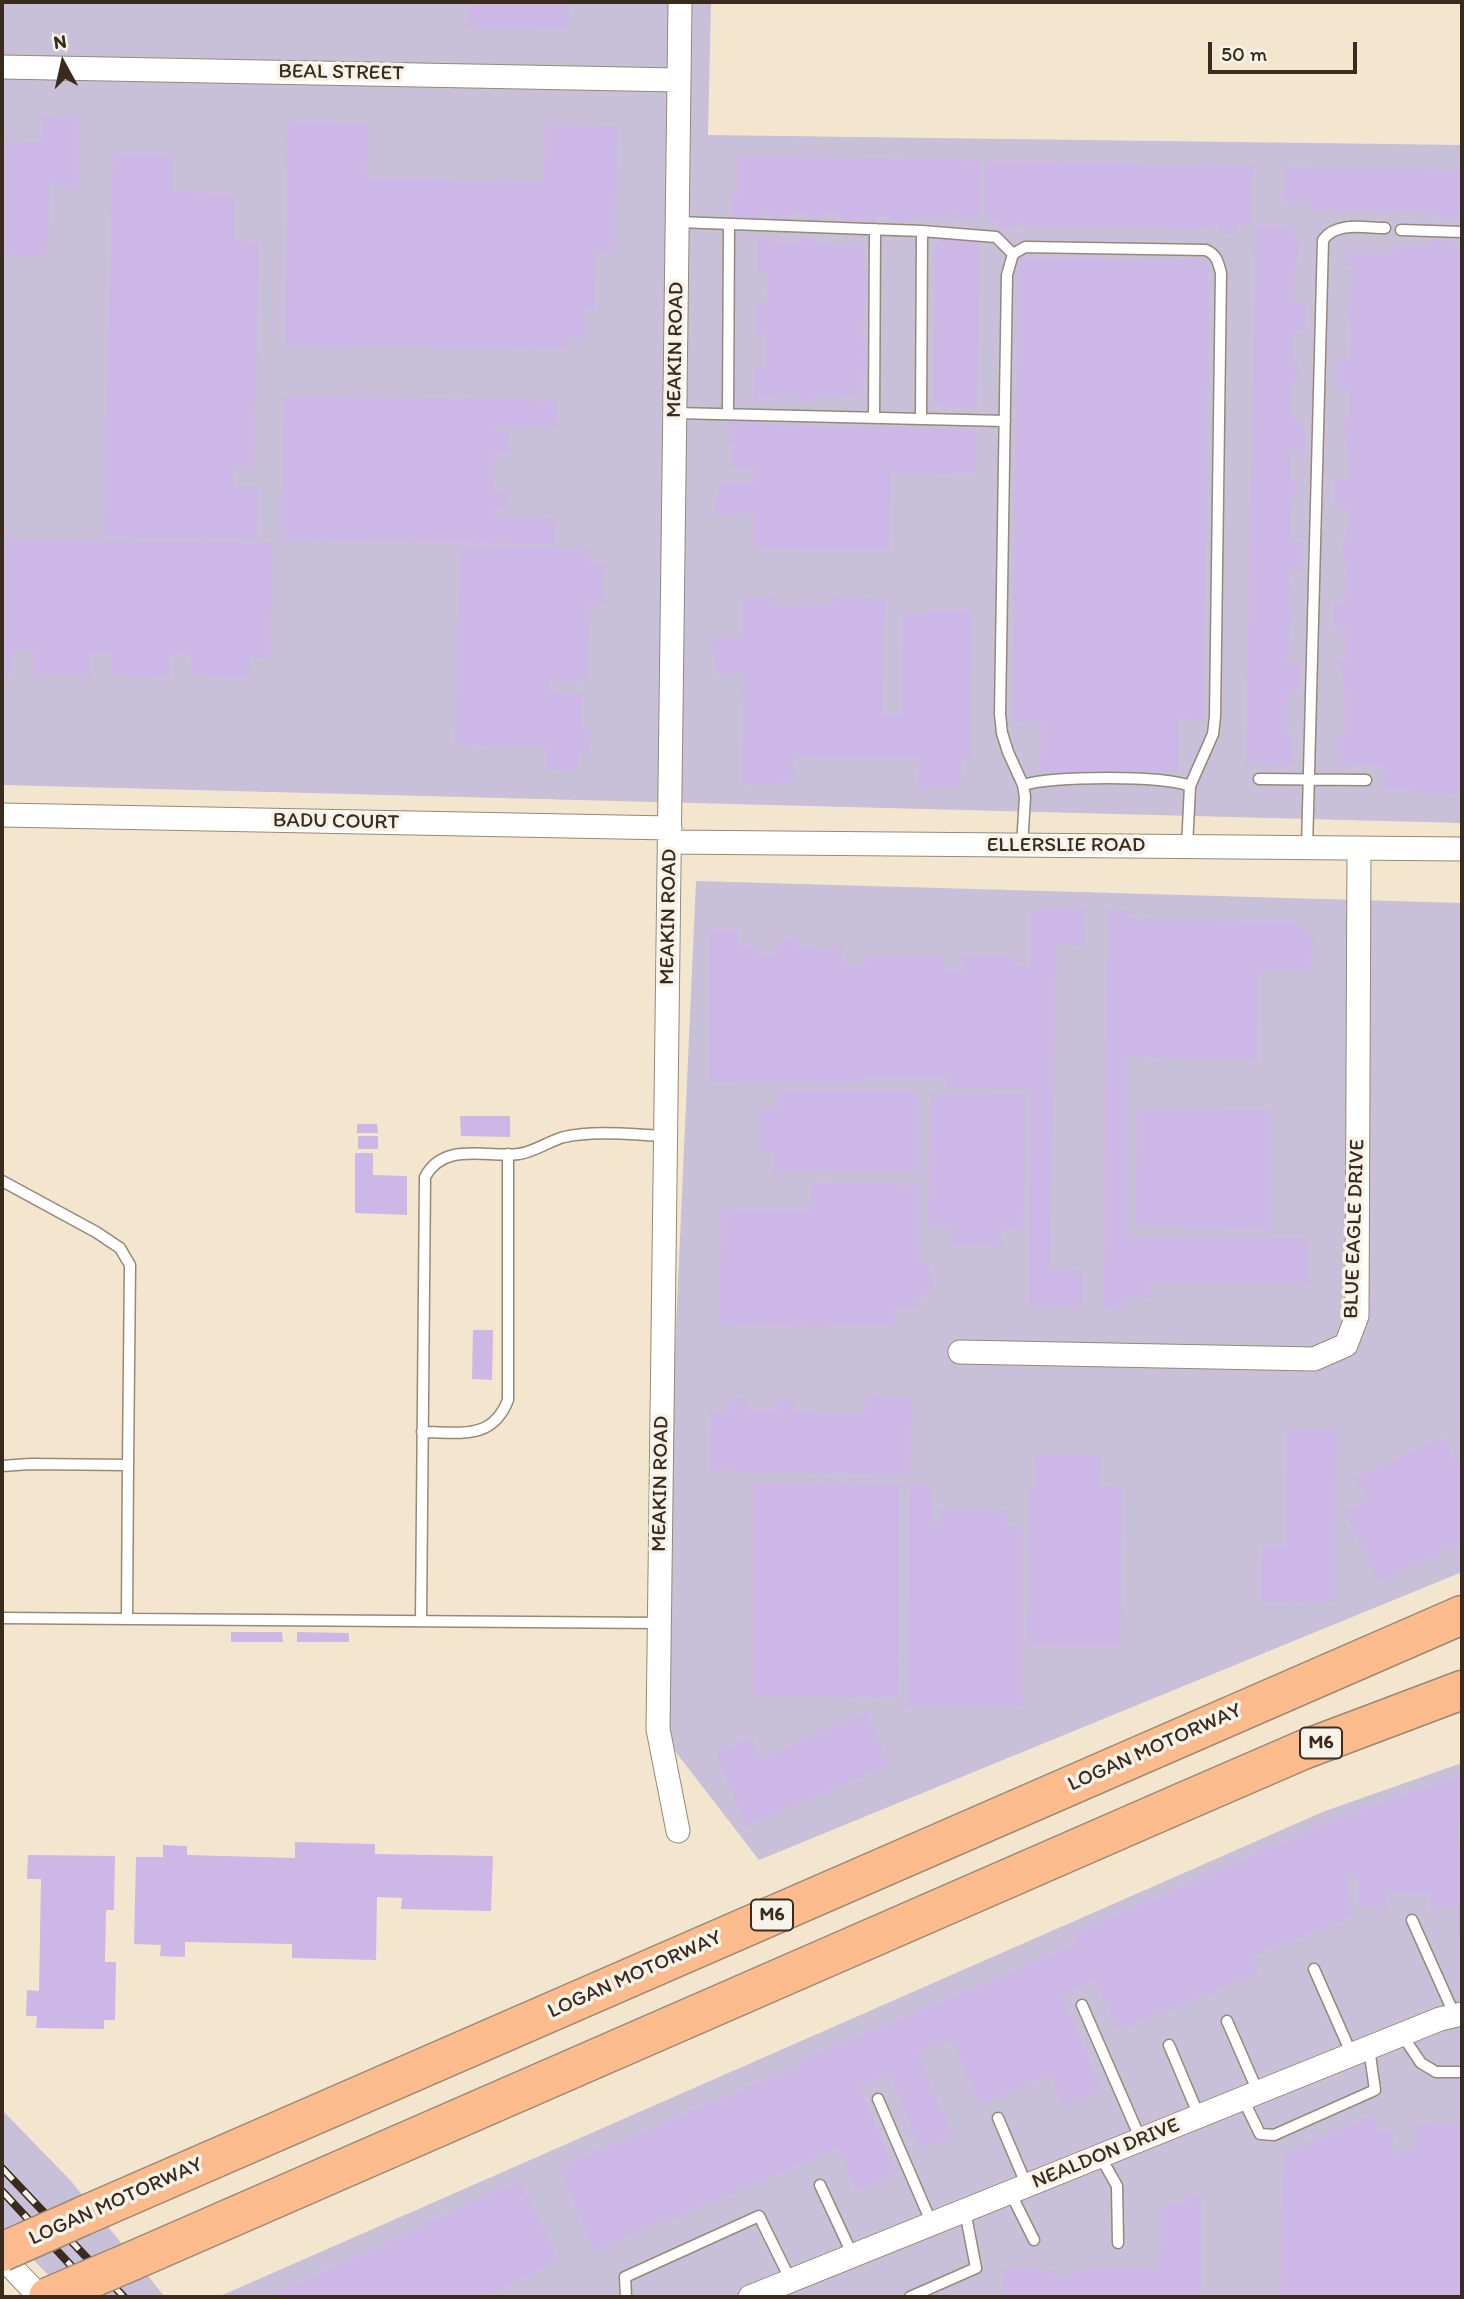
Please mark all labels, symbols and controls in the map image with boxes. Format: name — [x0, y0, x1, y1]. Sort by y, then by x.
north arrow — [28, 28, 98, 98]
scale bar — [1212, 28, 1361, 72]
text: N — [52, 29, 68, 54]
text: 50 m — [1221, 41, 1267, 66]
street label: BEAL STREET — [278, 59, 404, 87]
street label: MEAKIN ROAD — [662, 282, 690, 418]
street label: BADU COURT — [273, 808, 399, 836]
street label: ELLERSLIE ROAD — [987, 833, 1145, 859]
street label: MEAKIN ROAD — [655, 849, 683, 985]
street label: BLUE EAGLE DRIVE — [1339, 1139, 1371, 1319]
street label: MEAKIN ROAD — [647, 1416, 675, 1552]
street label: LOGAN MOTORWAY — [1064, 1698, 1246, 1798]
road number: M6 — [1300, 1728, 1342, 1758]
road number: M6 — [751, 1899, 793, 1930]
street label: LOGAN MOTORWAY — [544, 1925, 726, 2025]
street label: NEALDON DRIVE — [1029, 2113, 1183, 2195]
street label: LOGAN MOTORWAY — [25, 2152, 207, 2252]

